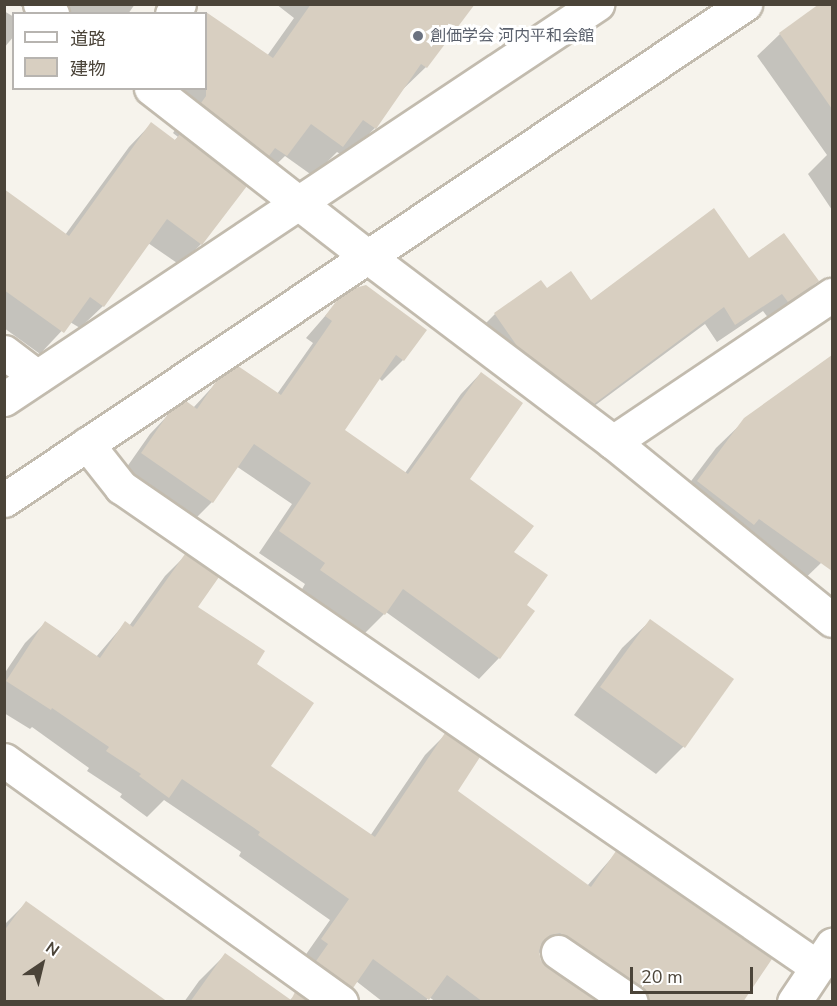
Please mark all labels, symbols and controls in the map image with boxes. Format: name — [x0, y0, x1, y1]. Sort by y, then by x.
legend — [12, 12, 207, 90]
place label: 創価学会 河内平和会館 — [430, 26, 594, 46]
text: 道路 — [70, 27, 106, 51]
marker: 創価学会 河内平和会館 — [411, 29, 425, 43]
text: 建物 — [70, 57, 106, 81]
north arrow — [12, 934, 72, 994]
text: N — [41, 937, 64, 962]
scale bar — [633, 955, 756, 993]
text: 20 m — [641, 965, 683, 989]

